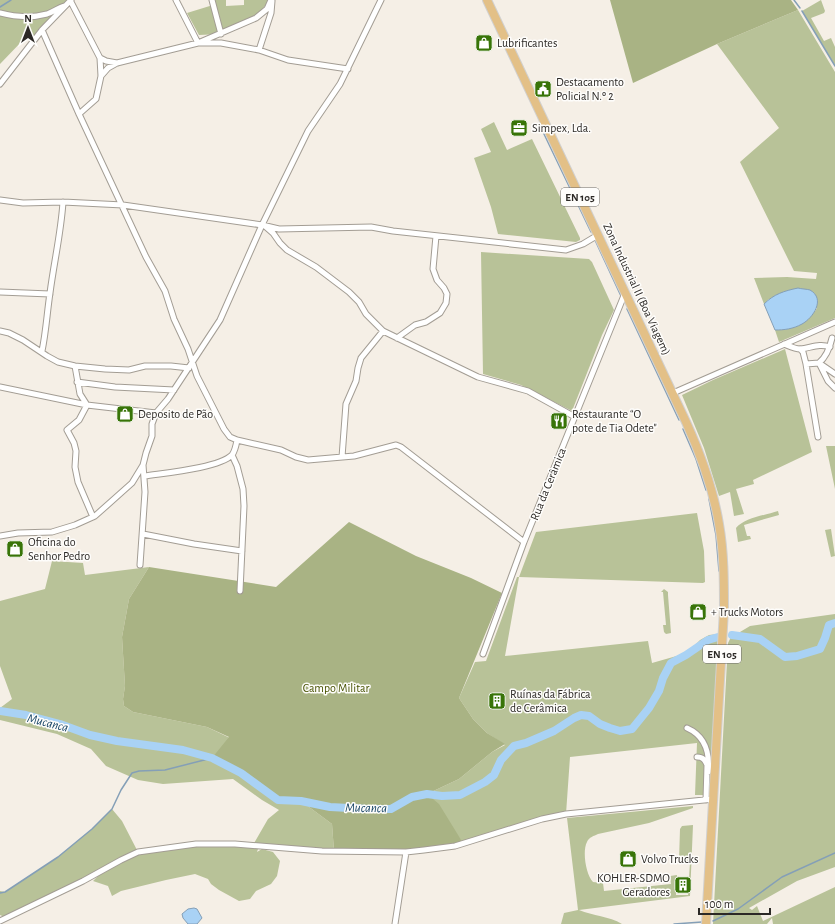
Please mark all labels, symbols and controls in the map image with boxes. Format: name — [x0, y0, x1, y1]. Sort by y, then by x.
north arrow — [8, 8, 48, 48]
text: N — [24, 13, 32, 24]
shop icon: Lubrificantes — [474, 33, 494, 53]
place label: Lubrificantes — [497, 37, 557, 49]
place label: Destacamento Policial N.º 2 — [556, 76, 624, 102]
public building icon: Destacamento Policial N.º 2 — [533, 79, 553, 99]
office icon: Simpex, Lda. — [509, 118, 529, 138]
place label: Simpex, Lda. — [532, 122, 591, 134]
road number: EN 105 — [561, 188, 599, 206]
street label: Zona Industrial II (Boa Viagem) — [601, 221, 673, 357]
shop icon: Deposito de Pão — [115, 404, 135, 424]
place label: Deposito de Pão — [138, 408, 213, 420]
place label: Restaurante “O pote de Tia Odete" — [572, 408, 657, 434]
restaurant icon: Restaurante “O pote de Tia Odete" — [549, 411, 569, 431]
street label: Rua da Cerâmica — [528, 446, 568, 522]
place label: Oficina do Senhor Pedro — [28, 536, 90, 562]
shop icon: Oficina do Senhor Pedro — [5, 539, 25, 559]
shop icon: + Trucks Motors — [688, 602, 708, 622]
place label: + Trucks Motors — [711, 606, 783, 618]
road number: EN 105 — [703, 645, 741, 663]
park label: Campo Militar — [303, 682, 369, 694]
place label: Ruínas da Fábrica de Cerâmica — [510, 688, 591, 714]
building icon: Ruínas da Fábrica de Cerâmica — [487, 691, 507, 711]
water label: Mucanca — [26, 712, 70, 735]
water label: Mucanca — [345, 802, 387, 815]
shop icon: Volvo Trucks — [618, 849, 638, 869]
place label: Volvo Trucks — [641, 853, 699, 865]
place label: KOHLER-SDMO Geradores — [597, 872, 670, 898]
building icon: KOHLER-SDMO Geradores — [673, 875, 693, 895]
scale bar — [699, 890, 770, 916]
text: 100 m — [705, 898, 733, 910]

